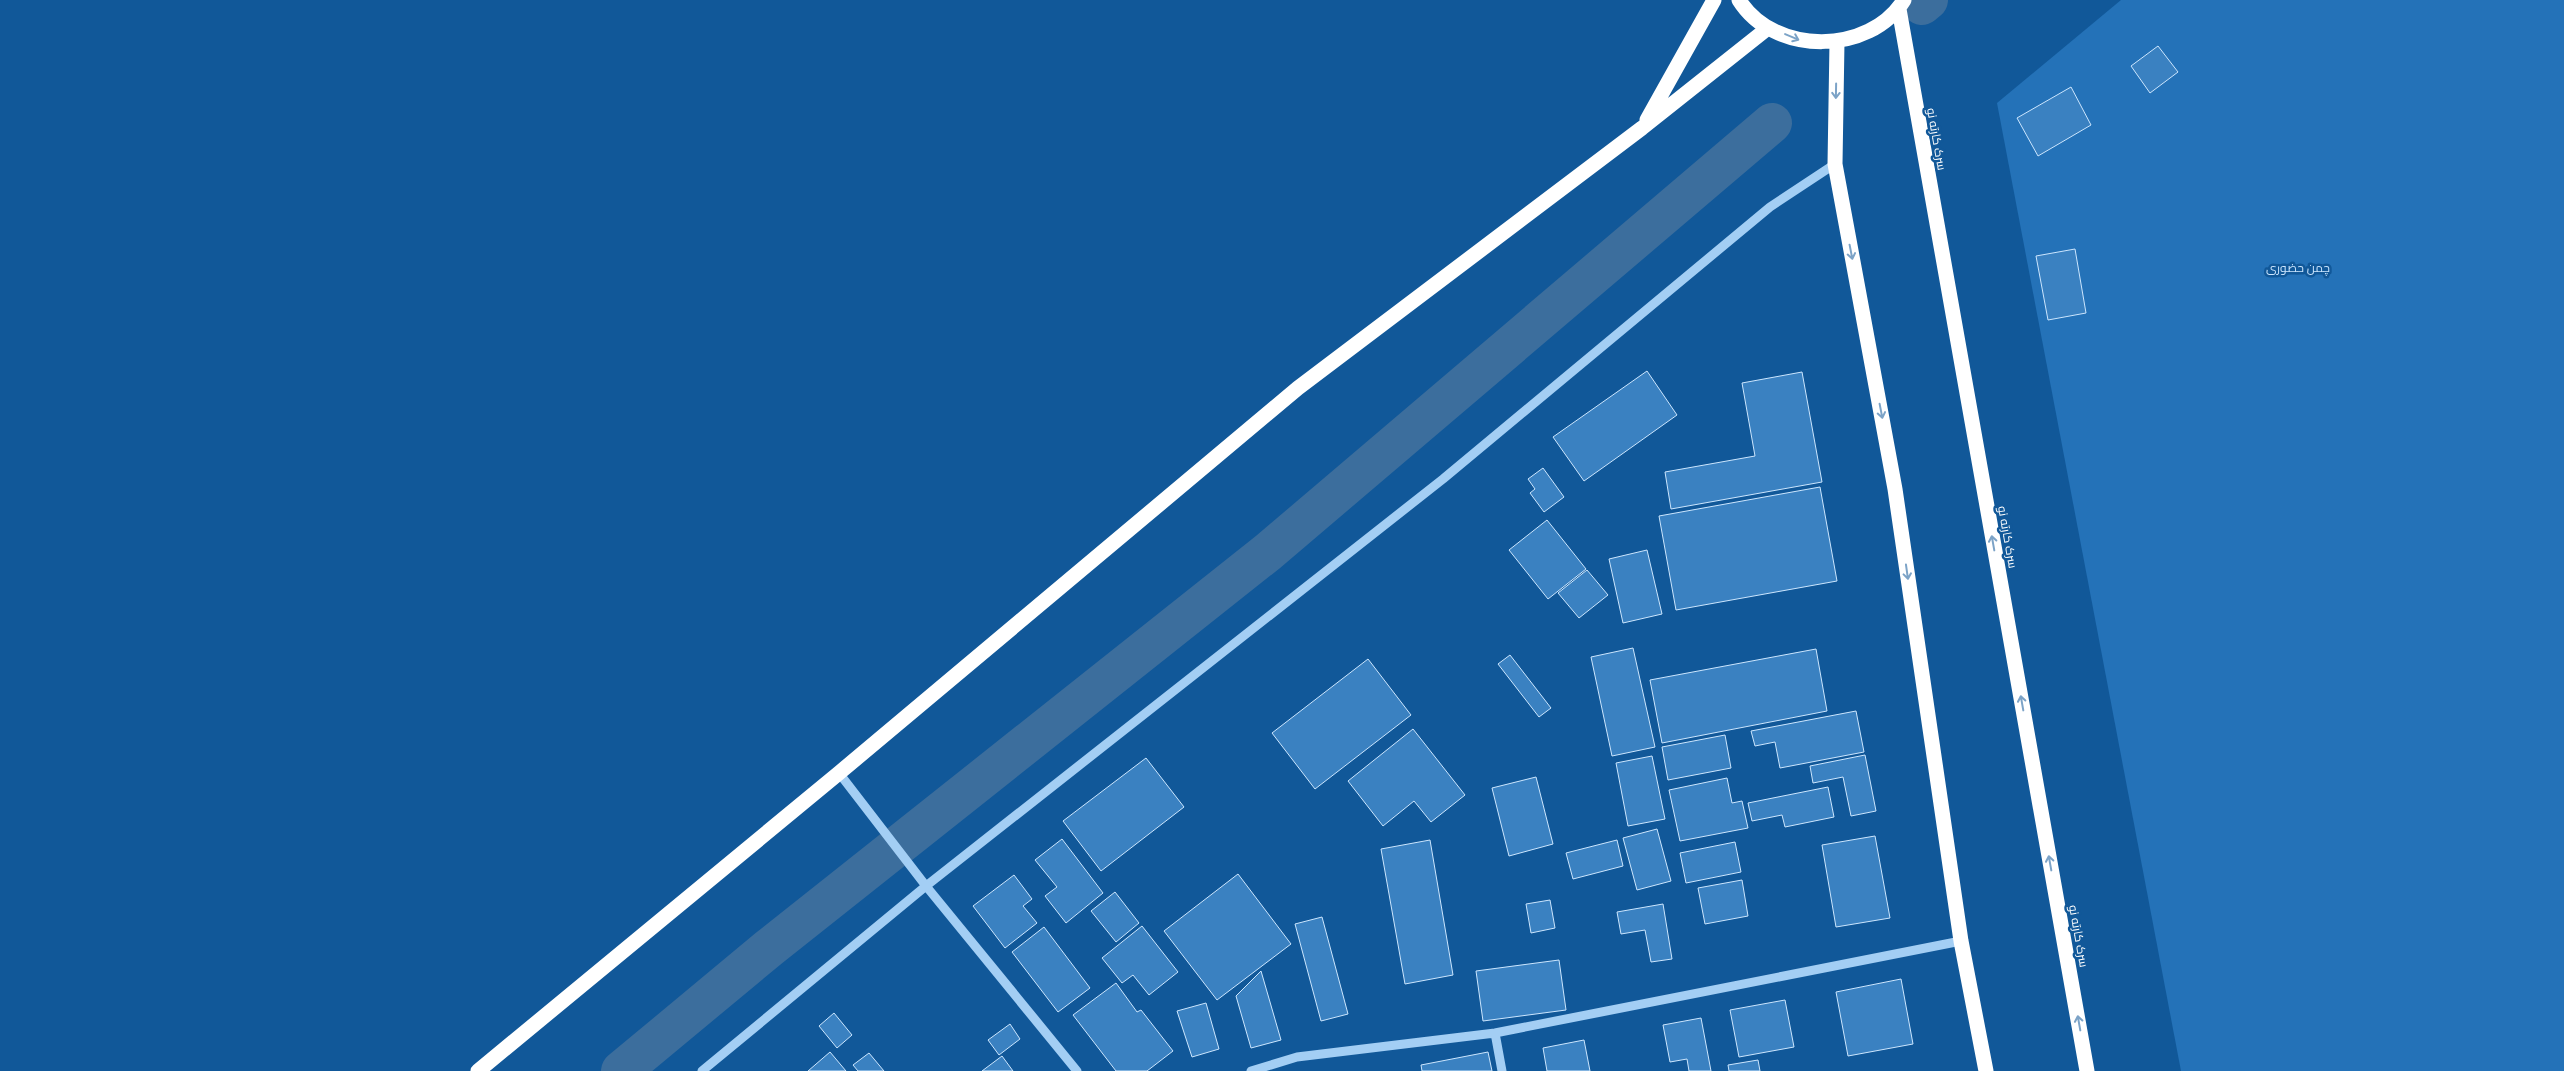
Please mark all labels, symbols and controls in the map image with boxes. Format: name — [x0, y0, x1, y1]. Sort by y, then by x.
one-way arrow — [1784, 33, 1799, 43]
one-way arrow — [1831, 82, 1841, 98]
street label: سرک کارته نو — [1924, 107, 1950, 171]
one-way arrow — [1847, 243, 1856, 259]
park label: چمن حضوری — [2266, 260, 2330, 277]
one-way arrow — [1876, 403, 1886, 419]
street label: سرک کارته نو — [1995, 505, 2021, 569]
one-way arrow — [1988, 535, 1998, 551]
one-way arrow — [1903, 563, 1913, 579]
one-way arrow — [2016, 695, 2026, 711]
one-way arrow — [2045, 855, 2055, 871]
street label: سرک کارته نو — [2066, 904, 2092, 968]
one-way arrow — [2073, 1015, 2083, 1031]

